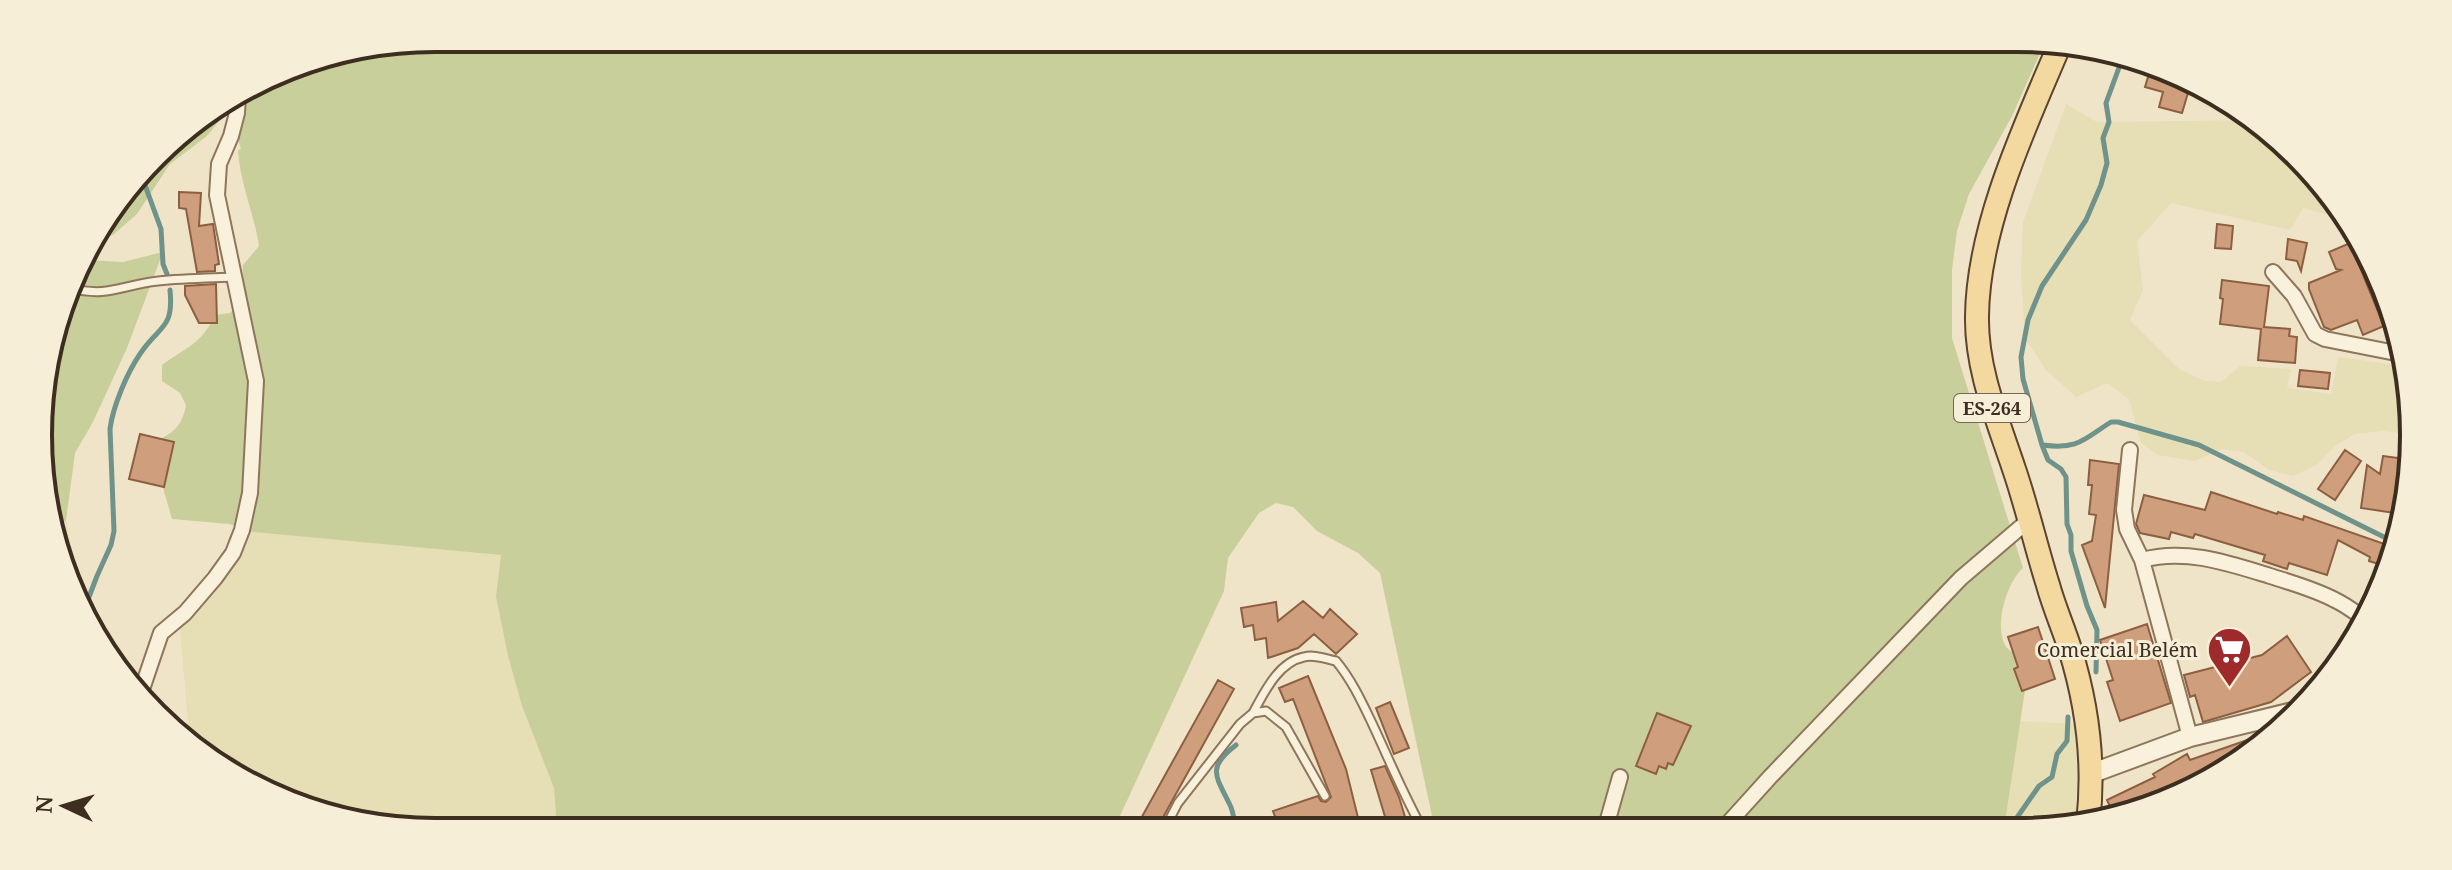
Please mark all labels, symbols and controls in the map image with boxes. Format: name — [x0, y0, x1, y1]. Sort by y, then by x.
road number: ES-264 — [1954, 394, 2030, 422]
supermarket icon: Comercial Belém — [2205, 625, 2253, 688]
place label: Comercial Belém — [2037, 636, 2198, 663]
north arrow — [24, 766, 104, 846]
text: N — [27, 795, 59, 814]

